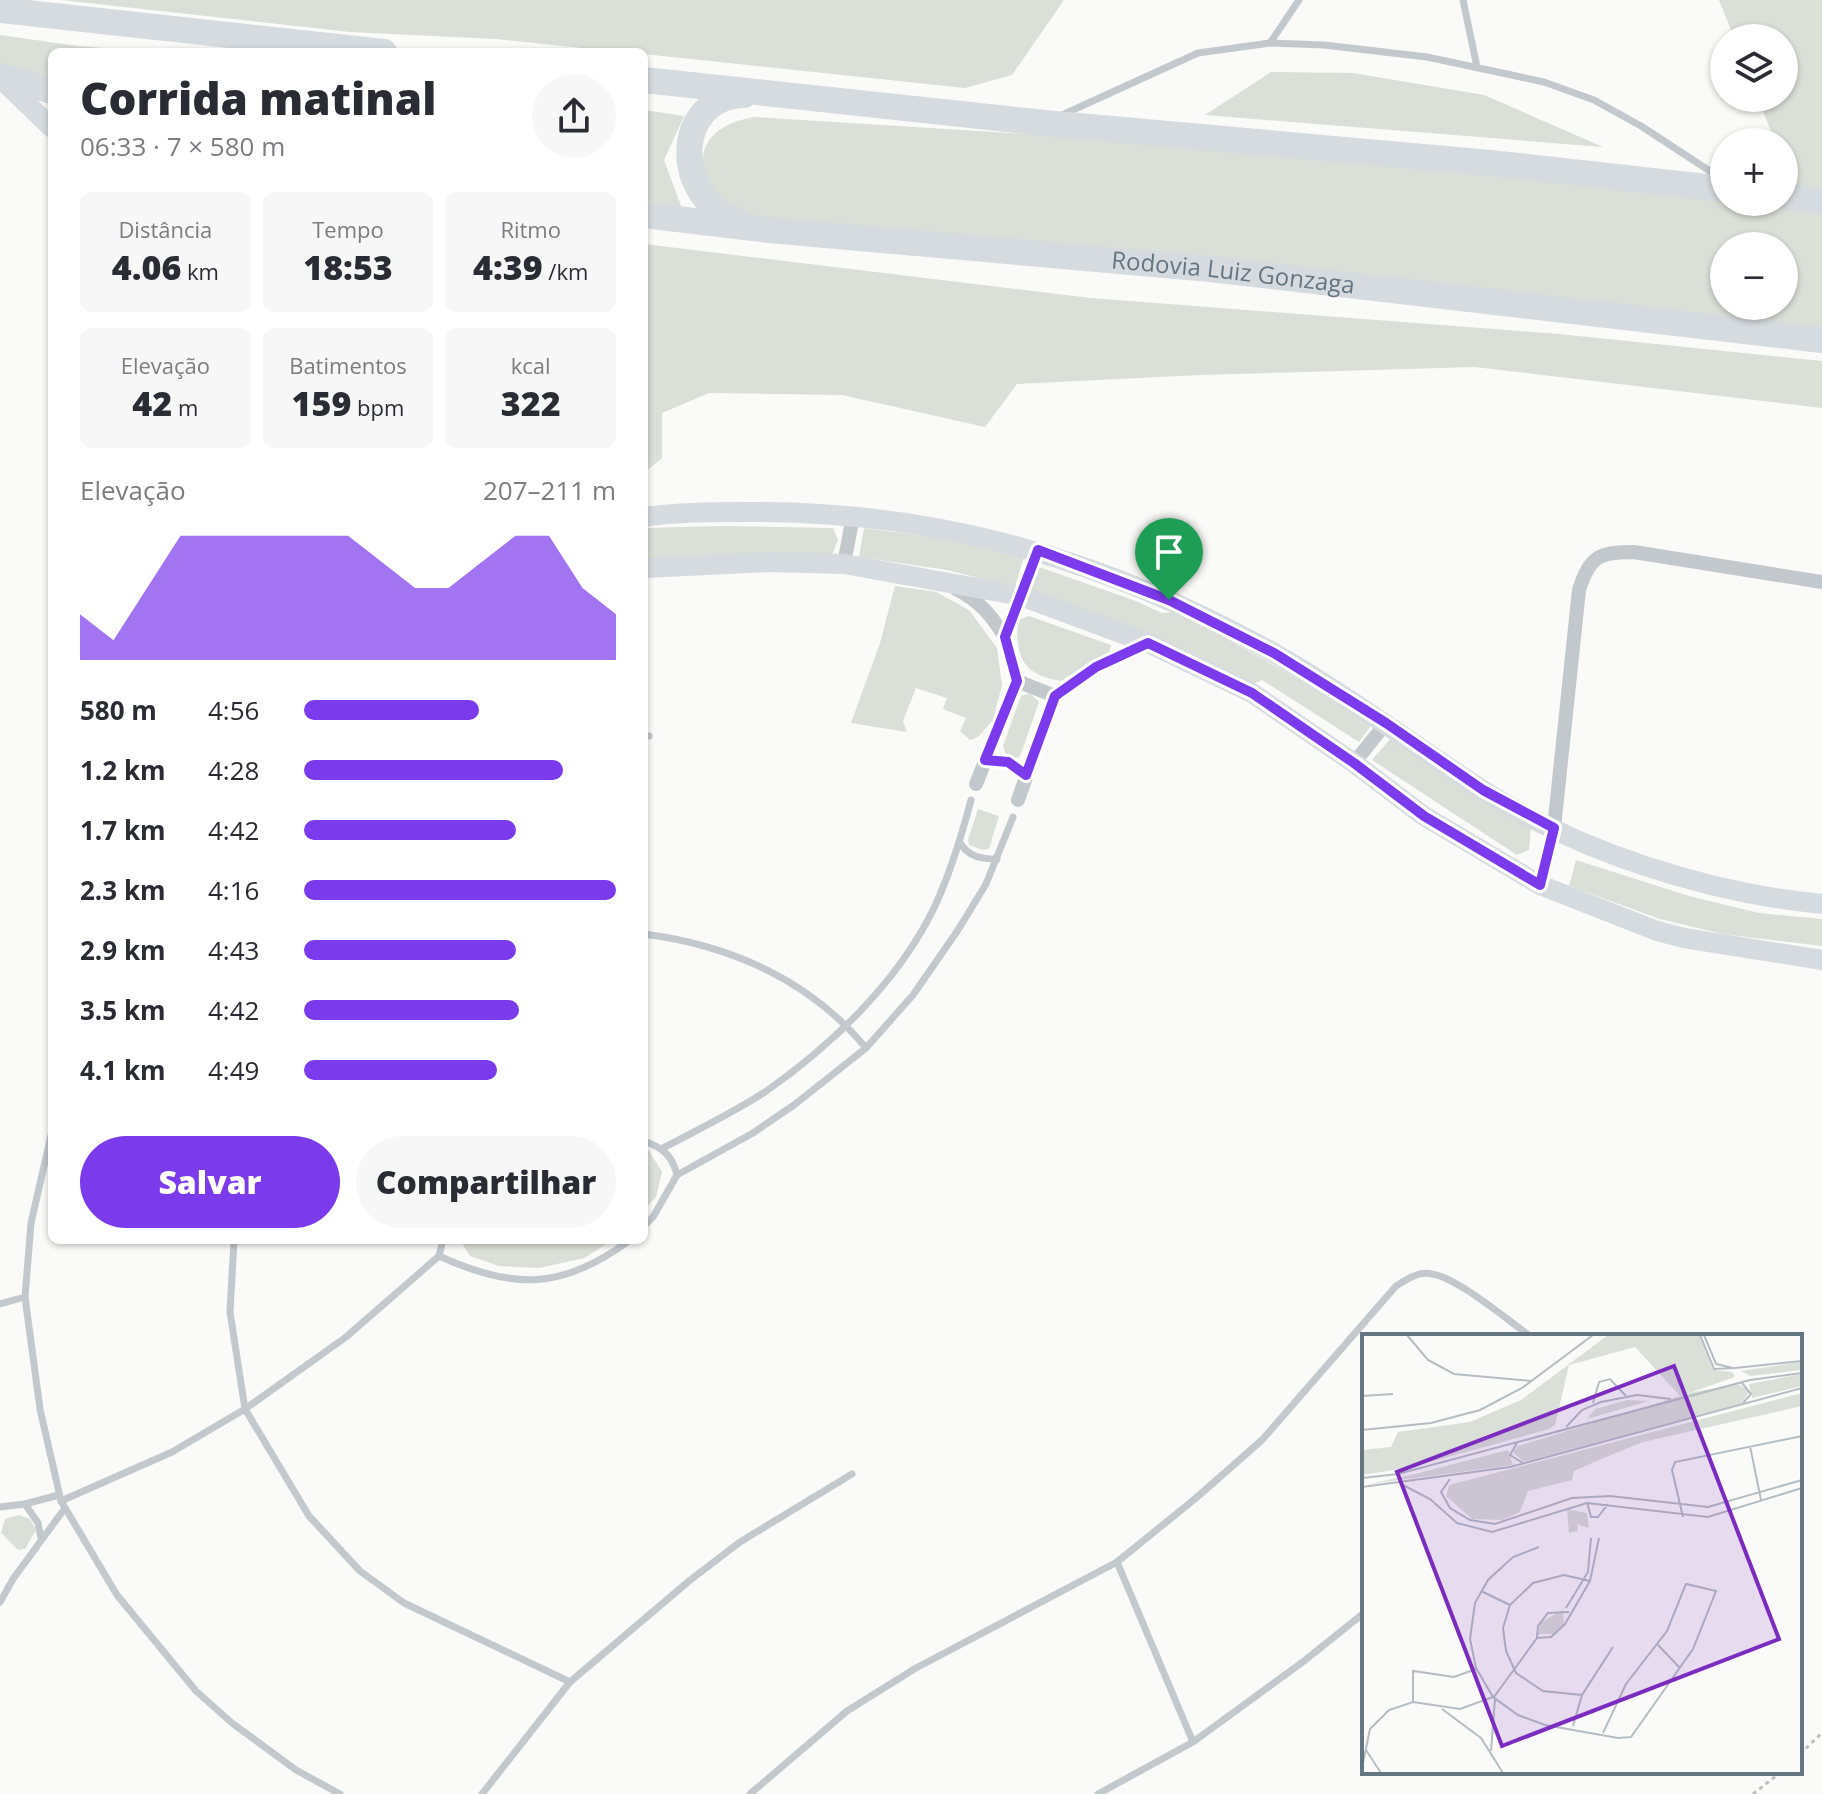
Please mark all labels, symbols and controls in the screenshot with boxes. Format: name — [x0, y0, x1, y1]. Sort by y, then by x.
map controls — [1710, 24, 1798, 320]
button: layers — [1710, 24, 1798, 112]
text: Corrida matinal — [80, 68, 436, 128]
button: share — [532, 74, 616, 158]
text: 06:33 · 7 × 580 m — [80, 128, 285, 164]
button: + — [1710, 128, 1798, 216]
text: Distância — [118, 214, 212, 244]
text: Tempo — [312, 214, 384, 244]
text: Ritmo — [500, 214, 561, 244]
button: − — [1710, 232, 1798, 320]
street label: Rodovia Luiz Gonzaga — [1110, 242, 1357, 301]
text: 4.06 — [112, 244, 181, 290]
text: 18:53 — [303, 244, 393, 290]
text: 4:39 — [473, 244, 543, 290]
text: km — [181, 256, 219, 286]
text: /km — [543, 256, 588, 286]
text: Elevação — [121, 350, 210, 380]
text: Batimentos — [289, 350, 407, 380]
text: kcal — [511, 350, 551, 380]
text: 42 — [132, 380, 172, 426]
text: 159 — [292, 380, 351, 426]
text: 322 — [501, 380, 561, 426]
text: m — [172, 392, 198, 422]
text: bpm — [351, 392, 404, 422]
text: Elevação — [80, 472, 186, 508]
text: 207–211 m — [483, 472, 616, 508]
pin — [1135, 518, 1203, 600]
icon: arrive — [1147, 530, 1191, 574]
text: 580 m — [80, 692, 157, 728]
text: 4:56 — [208, 692, 259, 728]
text: 1.2 km — [80, 752, 166, 788]
text: 4:28 — [208, 752, 259, 788]
text: 1.7 km — [80, 812, 166, 848]
text: 4:42 — [208, 812, 259, 848]
text: 2.3 km — [80, 872, 166, 908]
text: 4:16 — [208, 872, 259, 908]
text: 2.9 km — [80, 932, 166, 968]
text: 4:43 — [208, 932, 259, 968]
text: 3.5 km — [80, 992, 166, 1028]
text: 4:42 — [208, 992, 259, 1028]
text: 4.1 km — [80, 1052, 166, 1088]
text: 4:49 — [208, 1052, 259, 1088]
button: Salvar — [80, 1136, 340, 1228]
button: Compartilhar — [356, 1136, 616, 1228]
inset map — [1362, 1334, 1802, 1774]

